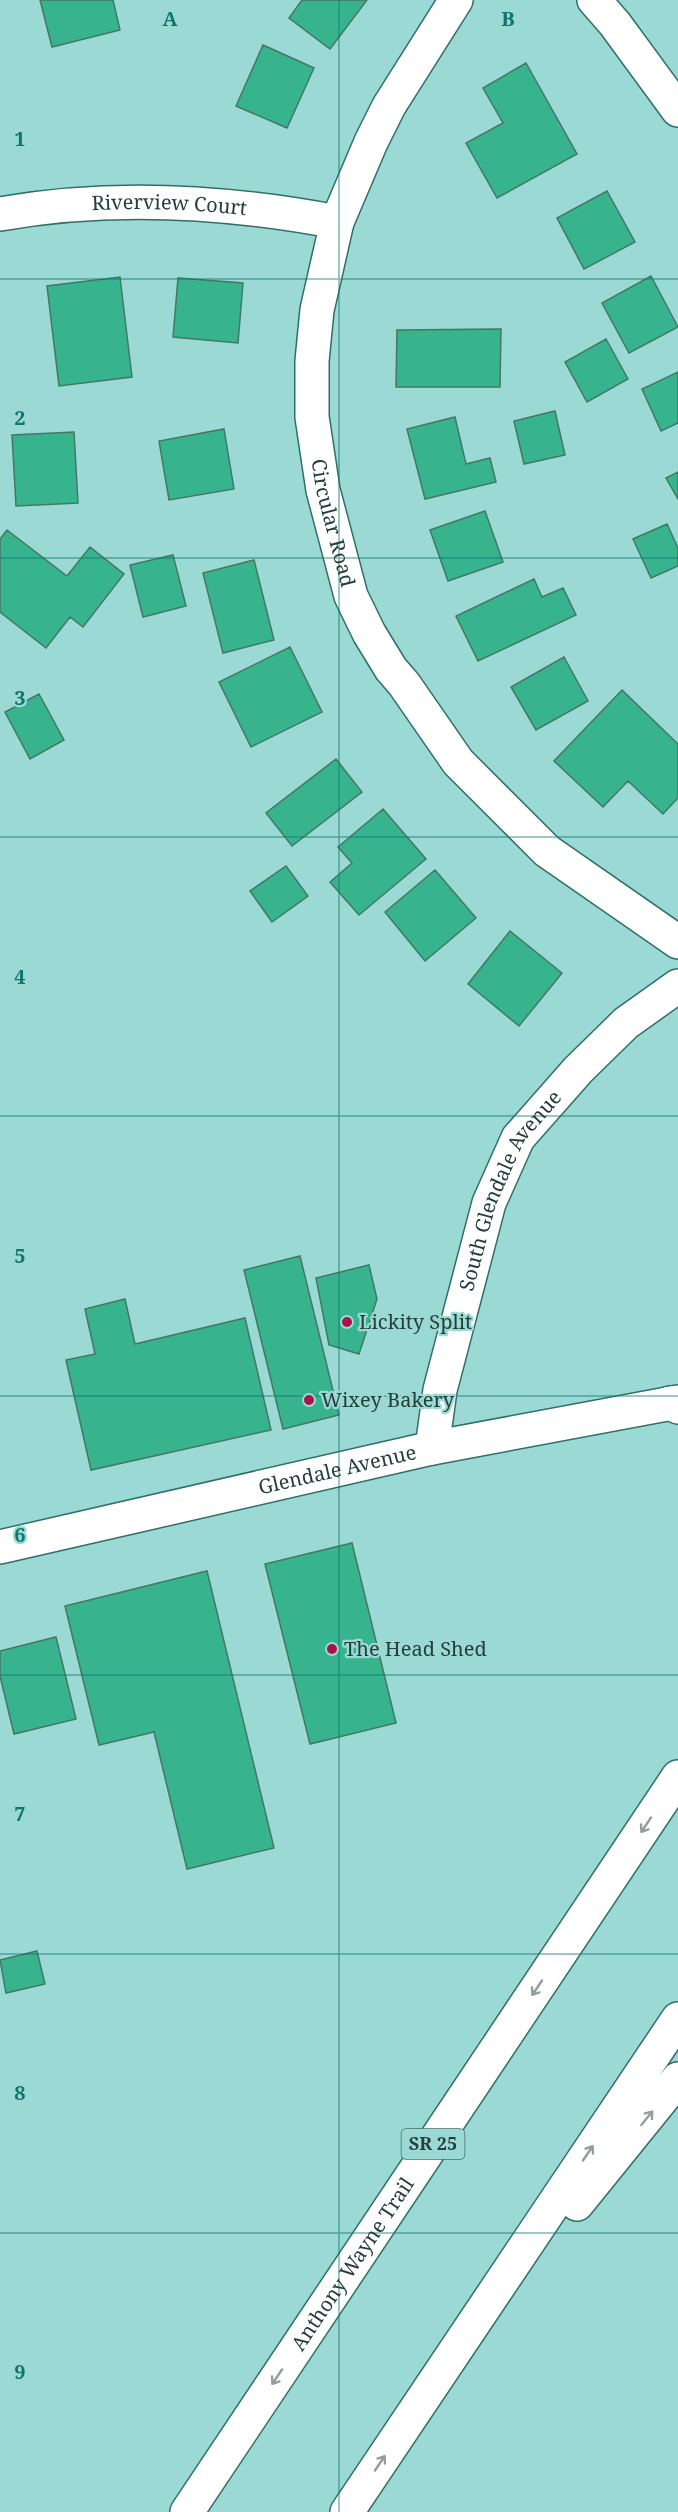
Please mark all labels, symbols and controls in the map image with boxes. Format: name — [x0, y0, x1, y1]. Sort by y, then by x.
text: A — [162, 5, 178, 32]
text: B — [501, 5, 515, 32]
text: 1 — [14, 125, 26, 152]
street label: Riverview Court — [91, 188, 248, 221]
text: 2 — [14, 404, 26, 431]
street label: Circular Road — [305, 457, 362, 590]
text: 3 — [14, 684, 26, 711]
text: 4 — [14, 963, 26, 990]
street label: South Glendale Avenue — [453, 1084, 567, 1294]
text: 5 — [14, 1242, 26, 1269]
place label: Lickity Split — [359, 1308, 472, 1335]
marker: Lickity Split — [340, 1315, 354, 1329]
place label: Wixey Bakery — [321, 1386, 455, 1413]
marker: Wixey Bakery — [302, 1393, 316, 1407]
street label: Glendale Avenue — [256, 1438, 419, 1500]
text: 6 — [14, 1521, 26, 1548]
place label: The Head Shed — [344, 1635, 487, 1662]
marker: The Head Shed — [325, 1642, 339, 1656]
text: 7 — [14, 1800, 26, 1827]
one-way arrow — [639, 1817, 652, 1834]
one-way arrow — [531, 1979, 543, 1995]
text: 8 — [14, 2079, 26, 2106]
one-way arrow — [640, 2110, 653, 2126]
road number: SR 25 — [402, 2129, 464, 2159]
one-way arrow — [582, 2145, 594, 2162]
street label: Anthony Wayne Trail — [284, 2172, 420, 2356]
text: 9 — [14, 2358, 26, 2385]
one-way arrow — [271, 2368, 283, 2385]
one-way arrow — [374, 2456, 386, 2472]

